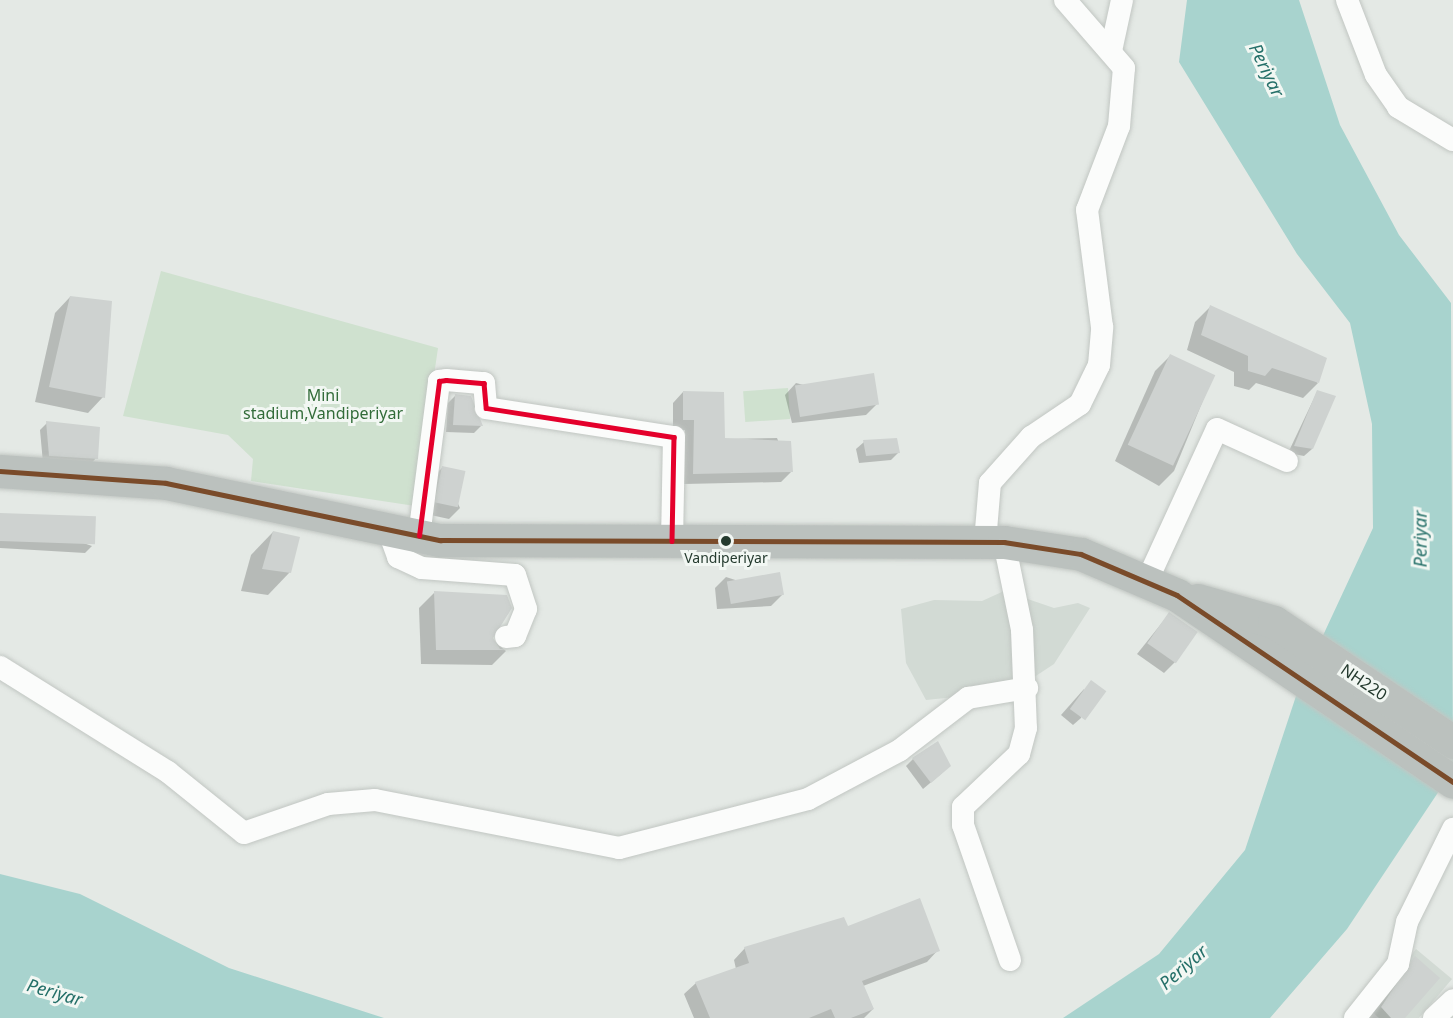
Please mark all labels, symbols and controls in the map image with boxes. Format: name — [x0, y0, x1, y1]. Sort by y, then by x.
water label: Periyar — [1245, 40, 1289, 100]
park label: Mini stadium,Vandiperiyar — [243, 385, 403, 423]
water label: Periyar — [1409, 511, 1431, 567]
marker: Vandiperiyar — [720, 535, 732, 547]
place label: Vandiperiyar — [684, 550, 768, 566]
street label: NH220 — [1337, 660, 1391, 704]
water label: Periyar — [1154, 940, 1212, 994]
water label: Periyar — [25, 974, 85, 1010]

